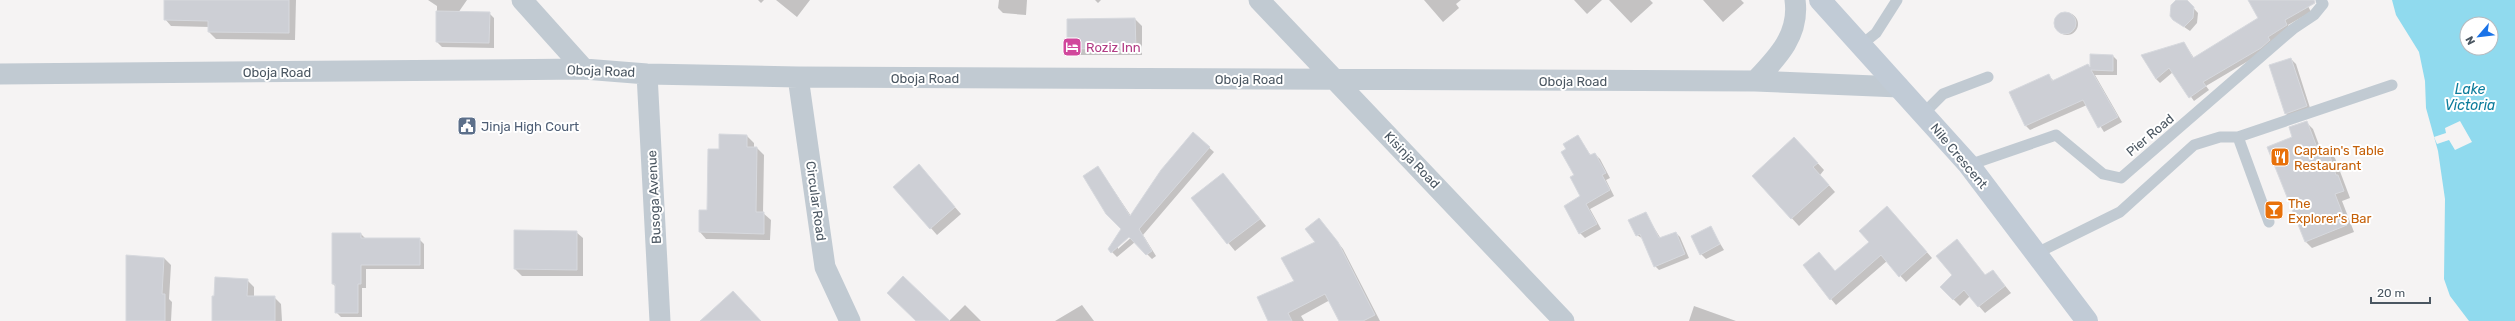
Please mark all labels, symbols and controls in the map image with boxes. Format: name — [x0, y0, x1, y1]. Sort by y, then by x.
north arrow — [2459, 16, 2499, 56]
text: N — [2463, 34, 2478, 47]
hotel icon: Roziz Inn — [1061, 36, 1083, 58]
place label: Roziz Inn — [1086, 40, 1141, 55]
street label: Oboja Road — [567, 62, 635, 80]
street label: Oboja Road — [243, 65, 311, 80]
street label: Oboja Road — [891, 71, 959, 86]
street label: Oboja Road — [1215, 72, 1283, 87]
street label: Oboja Road — [1539, 74, 1607, 89]
water label: Lake Victoria — [2445, 81, 2495, 114]
street label: Pier Road — [2123, 111, 2177, 159]
public building icon: Jinja High Court — [456, 115, 478, 137]
place label: Jinja High Court — [481, 119, 579, 135]
street label: Nile Crescent — [1927, 120, 1991, 192]
street label: Kisinja Road — [1381, 129, 1443, 191]
place label: Captain's Table Restaurant — [2294, 143, 2384, 173]
restaurant icon: Captain's Table Restaurant — [2269, 146, 2291, 168]
street label: Busoga Avenue — [644, 150, 665, 244]
street label: Circular Road — [803, 160, 829, 242]
place label: The Explorer's Bar — [2288, 196, 2372, 226]
bar icon: The Explorer's Bar — [2263, 199, 2285, 221]
scale bar — [2371, 279, 2430, 305]
text: 20 m — [2377, 286, 2405, 300]

